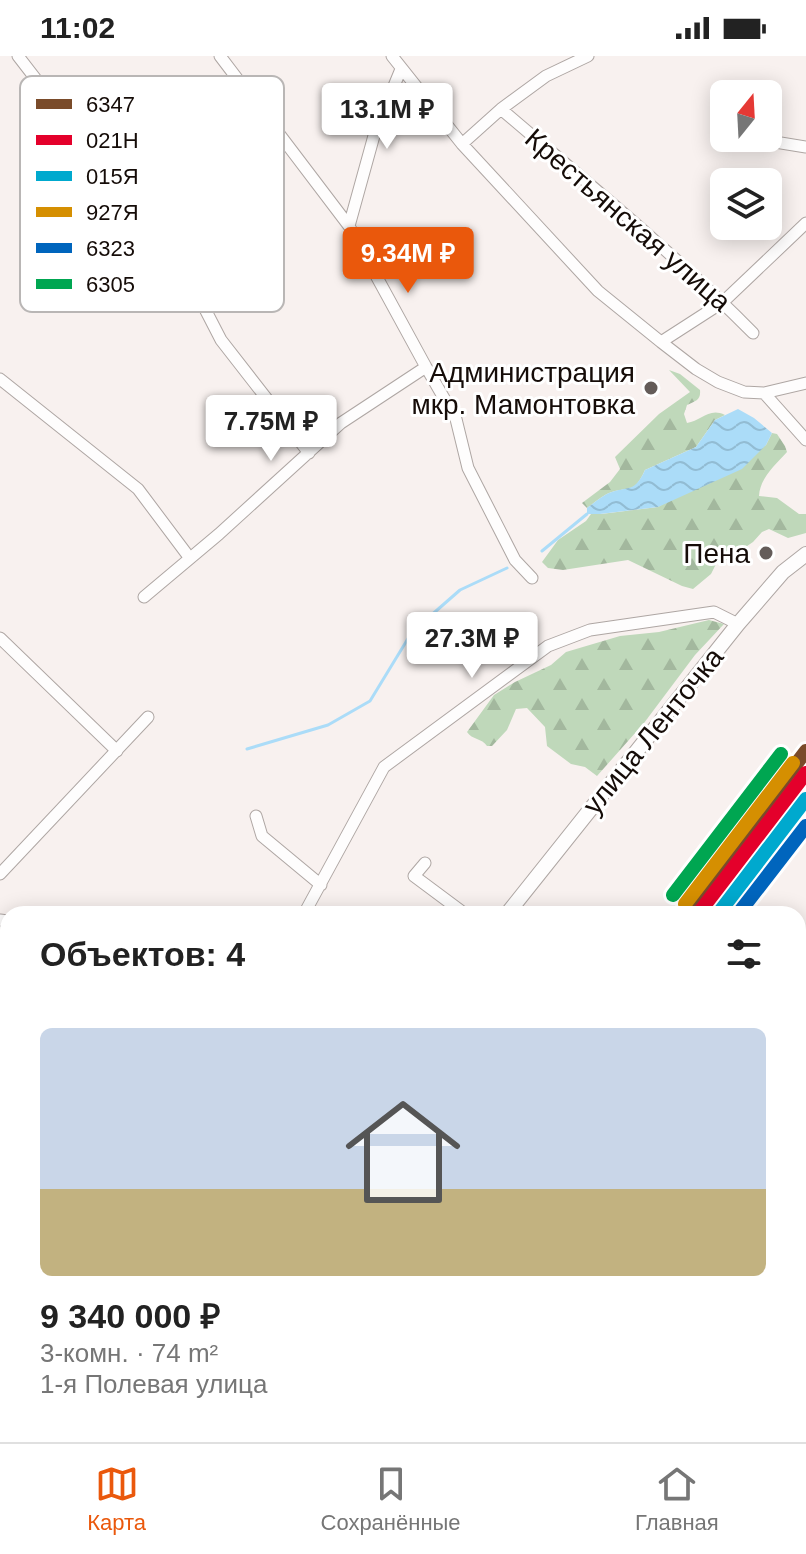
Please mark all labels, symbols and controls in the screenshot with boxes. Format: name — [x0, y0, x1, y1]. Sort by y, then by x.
text: 11:02 — [40, 11, 115, 44]
legend — [20, 76, 284, 312]
north arrow — [710, 80, 782, 152]
map controls — [710, 80, 782, 240]
pin: 13.1M ₽ — [313, 83, 461, 151]
text: 6347 — [86, 92, 135, 117]
text: 13.1M ₽ — [340, 94, 434, 124]
street label: Крестьянская улица — [519, 122, 737, 318]
text: 021Н — [86, 128, 139, 153]
text: 015Я — [86, 164, 139, 189]
button: layers — [710, 168, 782, 240]
text: 927Я — [86, 200, 139, 225]
pin: 9.34M ₽ — [334, 227, 482, 295]
text: 6323 — [86, 236, 135, 261]
text: 9.34M ₽ — [361, 238, 455, 268]
text: 6305 — [86, 272, 135, 297]
place label: Администрация мкр. Мамонтовка — [411, 357, 635, 420]
marker: Администрация мкр. Мамонтовка — [642, 379, 660, 397]
pin: 7.75M ₽ — [197, 395, 345, 463]
text: 7.75M ₽ — [224, 406, 318, 436]
place label: Пена — [683, 538, 750, 569]
marker: Пена — [757, 544, 775, 562]
pin: 27.3M ₽ — [398, 612, 546, 680]
text: 27.3M ₽ — [425, 623, 519, 653]
street label: улица Ленточка — [577, 641, 730, 820]
icon: filters — [722, 932, 766, 976]
text: Объектов: 4 — [40, 935, 245, 973]
icon: home — [331, 1080, 475, 1224]
text: 9 340 000 ₽ — [40, 1297, 221, 1335]
text: 3-комн. · 74 m² — [40, 1338, 218, 1368]
text: 1-я Полевая улица — [40, 1369, 267, 1399]
tab: Карта — [87, 1462, 146, 1536]
tab: Сохранённые — [321, 1462, 461, 1536]
tab: Главная — [635, 1462, 719, 1536]

